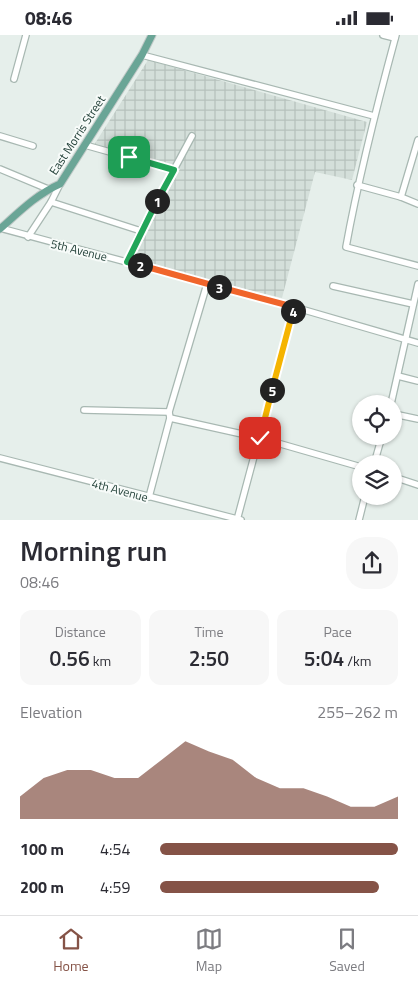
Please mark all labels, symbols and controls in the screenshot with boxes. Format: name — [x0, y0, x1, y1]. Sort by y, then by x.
text: 08:46 — [25, 3, 72, 32]
street label: East Morris Street — [44, 91, 110, 179]
pin — [108, 136, 150, 178]
icon: arrive — [115, 143, 143, 171]
pin: 1 — [144, 189, 170, 213]
text: 1 — [154, 191, 161, 212]
street label: 5th Avenue — [49, 234, 109, 266]
pin: 2 — [128, 253, 152, 277]
text: 2 — [137, 255, 144, 276]
pin: 3 — [206, 275, 232, 299]
text: 3 — [216, 277, 223, 298]
pin: 4 — [280, 299, 306, 323]
text: 4 — [290, 301, 297, 322]
pin: 5 — [260, 377, 284, 403]
text: 5 — [269, 380, 276, 401]
map controls — [352, 395, 402, 505]
button: locate — [352, 395, 402, 445]
pin — [239, 417, 281, 459]
icon: check — [246, 424, 274, 452]
button: layers — [352, 455, 402, 505]
street label: 4th Avenue — [90, 473, 150, 507]
text: Morning run — [20, 529, 167, 572]
button: share — [346, 537, 398, 589]
text: 08:46 — [20, 570, 59, 594]
text: Distance — [55, 621, 106, 642]
text: Time — [194, 621, 224, 642]
text: Pace — [323, 621, 352, 642]
text: 0.56 — [49, 642, 90, 674]
text: 2:50 — [189, 642, 229, 674]
text: 5:04 — [304, 642, 344, 674]
text: km — [90, 650, 111, 671]
text: /km — [344, 650, 371, 671]
text: Elevation — [20, 700, 82, 724]
text: 255–262 m — [317, 700, 398, 724]
text: 100 m — [20, 837, 64, 861]
text: 4:54 — [100, 837, 130, 861]
text: 200 m — [20, 875, 64, 899]
text: 4:59 — [100, 875, 130, 899]
tab: Home — [53, 925, 89, 976]
tab: Map — [195, 925, 223, 976]
tab: Saved — [329, 925, 365, 976]

